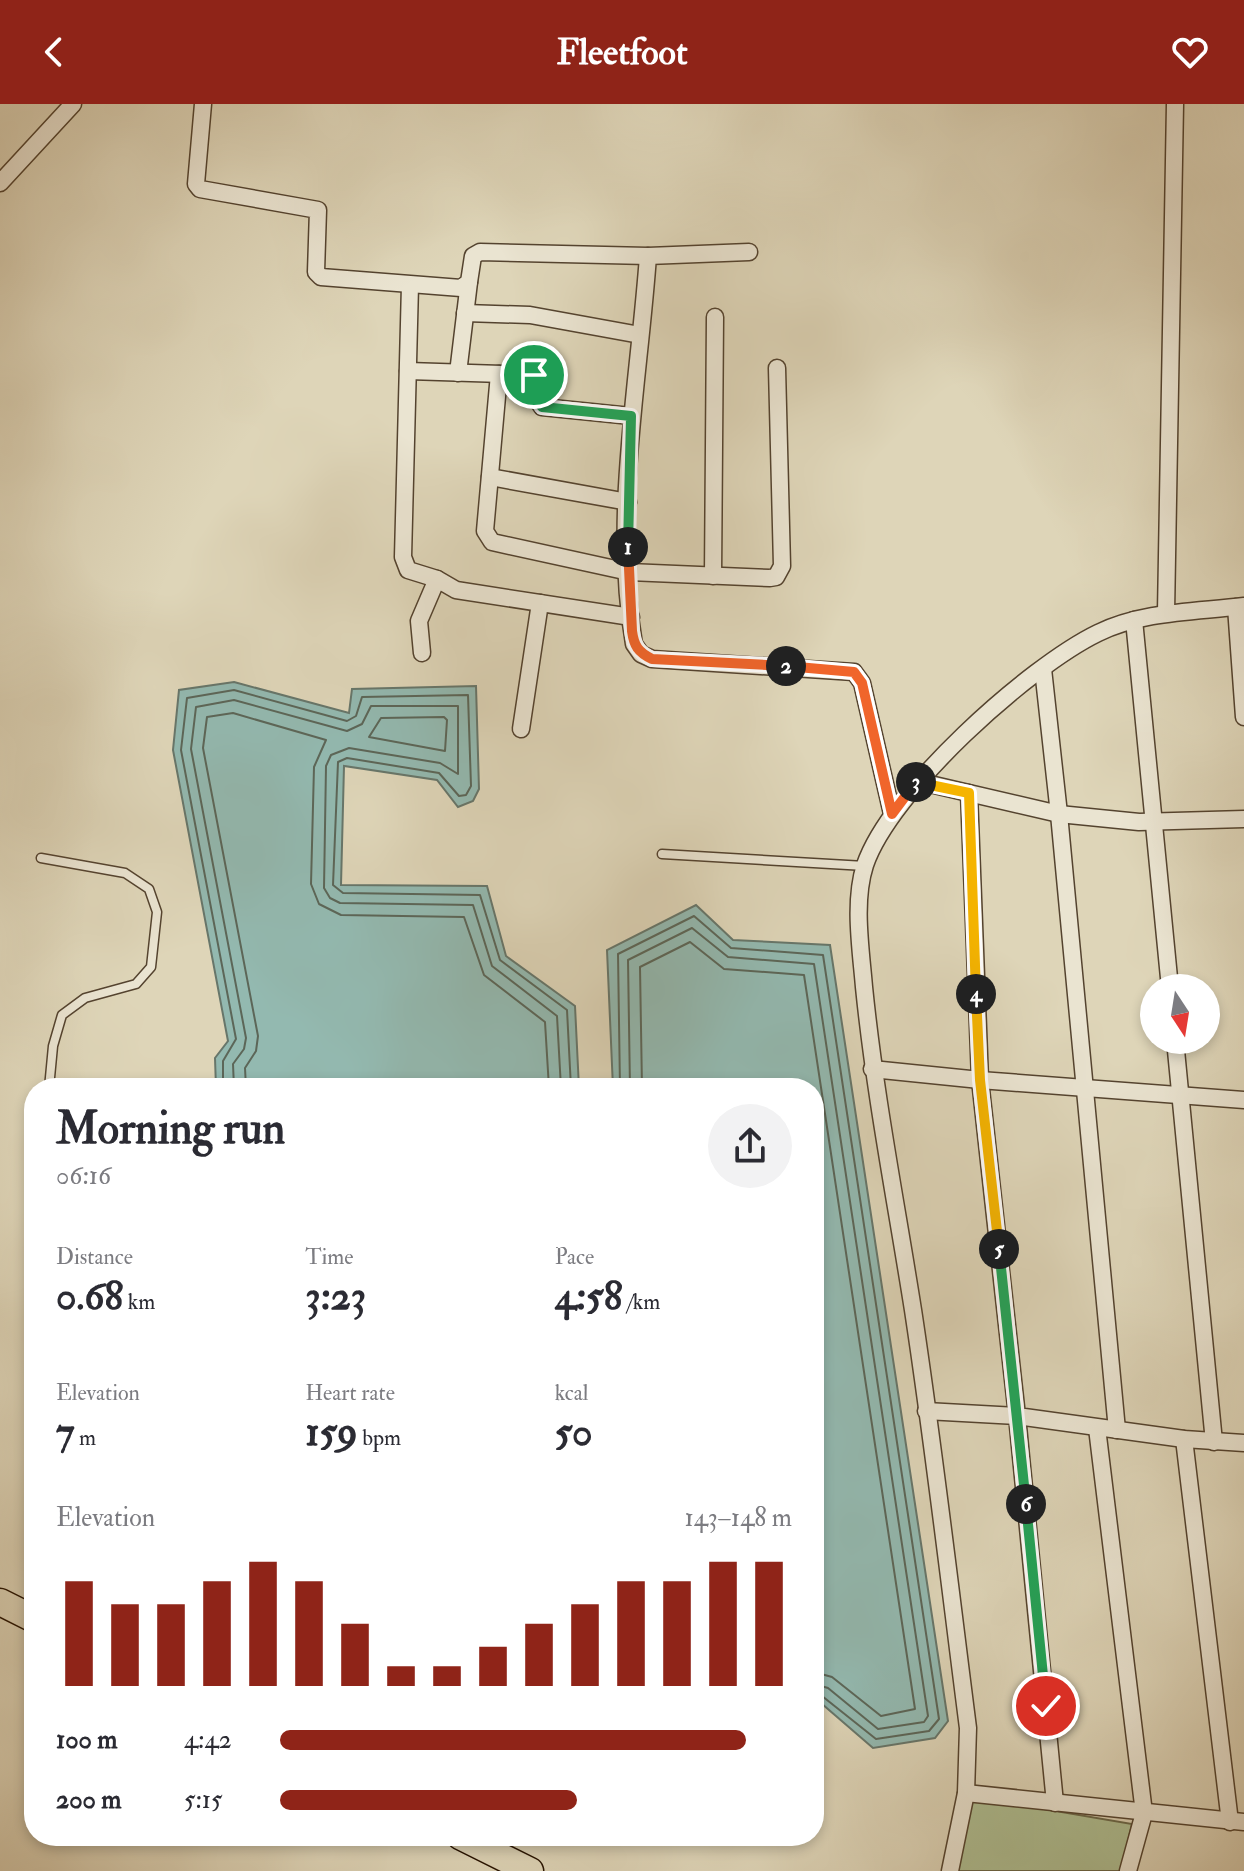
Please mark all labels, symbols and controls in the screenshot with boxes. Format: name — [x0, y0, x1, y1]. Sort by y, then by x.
icon: back — [32, 30, 76, 74]
text: Fleetfoot — [556, 30, 688, 75]
icon: heart — [1168, 30, 1212, 74]
pin — [500, 341, 568, 409]
icon: arrive — [512, 353, 556, 397]
pin: 1 — [608, 527, 648, 567]
text: 1 — [624, 533, 632, 561]
pin: 2 — [766, 646, 806, 686]
text: 2 — [780, 652, 792, 680]
pin: 3 — [896, 762, 936, 802]
text: 3 — [912, 768, 920, 796]
pin: 4 — [956, 974, 996, 1014]
north arrow — [1140, 974, 1220, 1054]
map controls — [1140, 974, 1220, 1054]
text: 4 — [970, 980, 982, 1008]
text: Morning run — [56, 1102, 285, 1157]
button: share — [708, 1104, 792, 1188]
text: 06:16 — [56, 1160, 111, 1192]
pin: 5 — [979, 1229, 1019, 1269]
text: 5 — [994, 1235, 1004, 1263]
text: Distance — [56, 1243, 133, 1271]
text: Time — [305, 1243, 353, 1271]
text: Pace — [555, 1243, 594, 1271]
text: 0.68 — [56, 1271, 123, 1322]
text: 3:23 — [305, 1271, 366, 1322]
text: 4:58 — [555, 1271, 622, 1322]
text: km — [123, 1288, 155, 1316]
text: /km — [622, 1288, 660, 1316]
text: Elevation — [56, 1379, 140, 1407]
text: Heart rate — [305, 1379, 395, 1407]
text: kcal — [555, 1379, 588, 1407]
text: 7 — [56, 1407, 74, 1458]
text: 159 — [305, 1407, 358, 1458]
text: 50 — [555, 1407, 592, 1458]
text: m — [74, 1424, 96, 1452]
text: bpm — [358, 1424, 401, 1452]
pin: 6 — [1006, 1484, 1046, 1524]
text: 6 — [1020, 1490, 1032, 1518]
text: Elevation — [56, 1502, 155, 1534]
text: 143–148 m — [684, 1502, 792, 1534]
pin — [1012, 1672, 1080, 1740]
icon: check — [1024, 1684, 1068, 1728]
text: 100 m — [56, 1724, 117, 1756]
text: 4:42 — [184, 1724, 232, 1756]
text: 200 m — [56, 1784, 121, 1816]
text: 5:15 — [184, 1784, 223, 1816]

